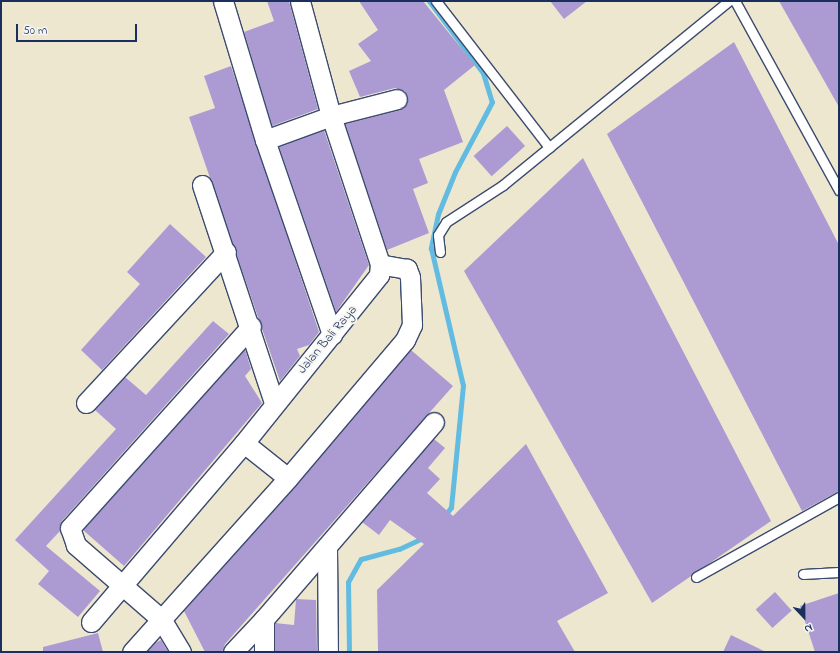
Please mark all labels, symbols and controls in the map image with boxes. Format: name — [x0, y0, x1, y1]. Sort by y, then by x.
scale bar — [18, 16, 139, 42]
text: 50 m — [23, 22, 47, 40]
street label: Jalan Bali Raya — [295, 303, 361, 377]
north arrow — [784, 597, 824, 637]
text: N — [802, 619, 815, 637]

